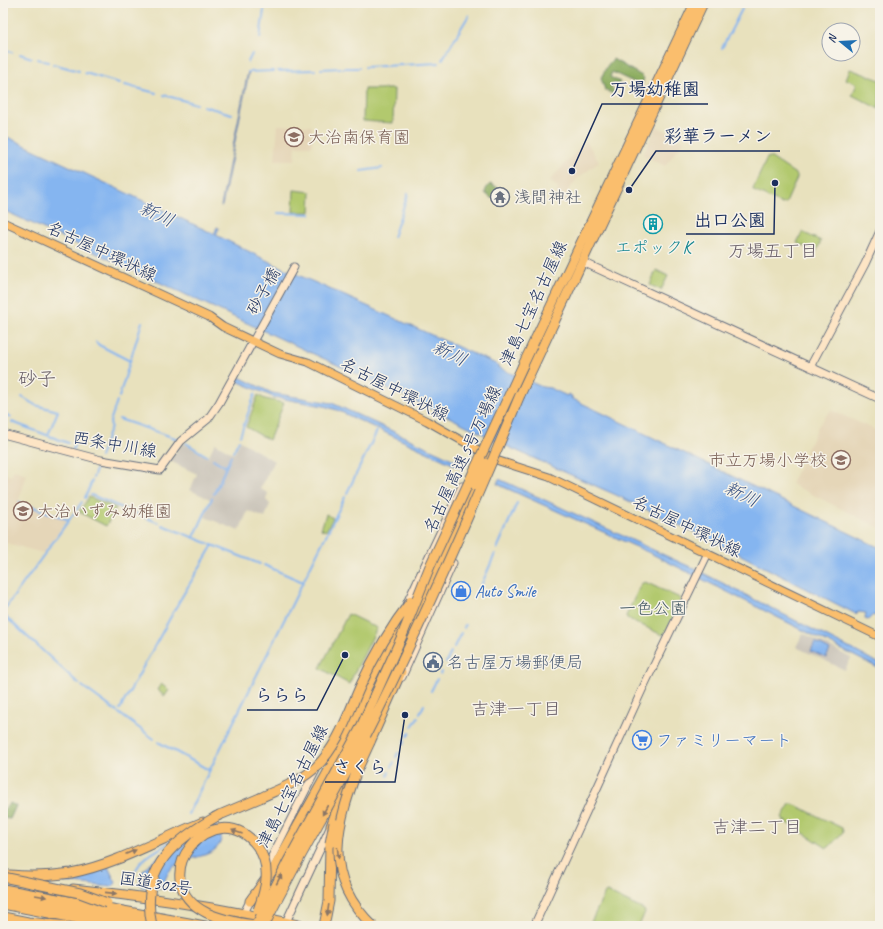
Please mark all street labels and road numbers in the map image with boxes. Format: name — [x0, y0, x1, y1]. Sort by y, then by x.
street label: 名古屋中環状線 — [43, 217, 160, 286]
street label: 津島七宝名古屋線 — [495, 237, 572, 369]
street label: 砂子橋 — [242, 264, 285, 319]
street label: 名古屋中環状線 — [337, 353, 453, 426]
street label: 名古屋高速5号万場線 — [419, 382, 506, 536]
street label: 西条中川線 — [71, 427, 159, 462]
street label: 名古屋中環状線 — [629, 491, 745, 562]
street label: 津島七宝名古屋線 — [252, 721, 333, 852]
street label: 国道302号 — [118, 867, 194, 900]

